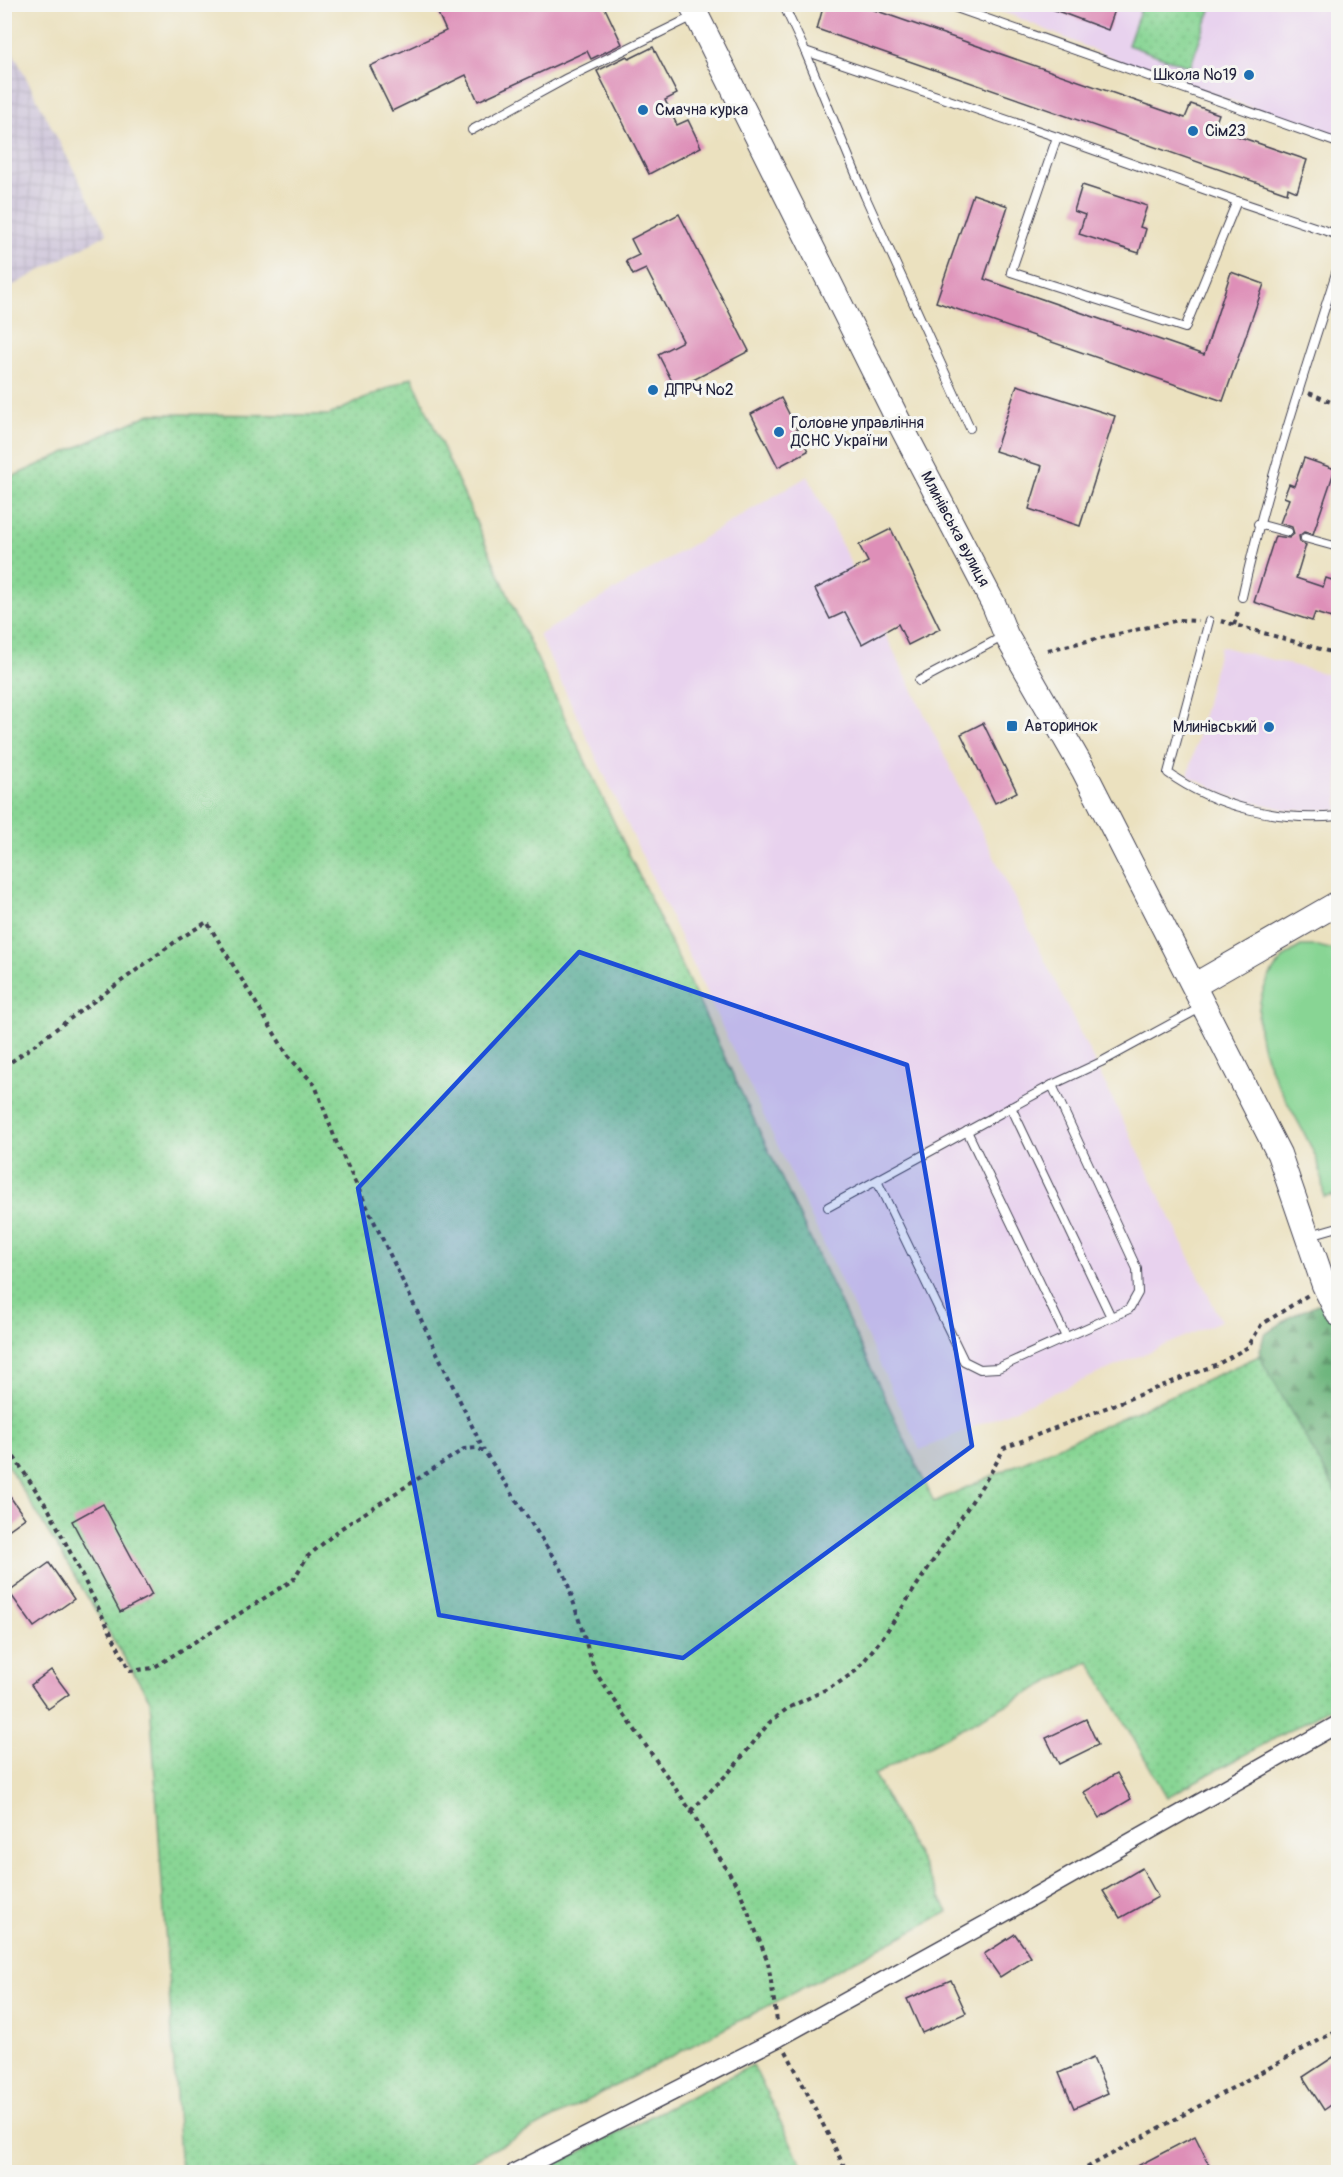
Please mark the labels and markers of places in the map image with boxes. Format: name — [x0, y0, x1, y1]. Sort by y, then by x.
place label: Школа №19 — [1154, 65, 1237, 85]
marker: Школа №19 — [1242, 68, 1256, 82]
place label: Смачна курка — [655, 100, 748, 120]
marker: Смачна курка — [636, 103, 650, 117]
place label: Сім23 — [1205, 121, 1246, 141]
marker: Сім23 — [1186, 124, 1200, 138]
place label: ДПРЧ №2 — [664, 380, 734, 400]
marker: ДПРЧ №2 — [646, 383, 660, 397]
place label: Головне управління ДСНС України — [790, 413, 924, 451]
marker: Головне управління ДСНС України — [772, 425, 786, 439]
place label: Авторинок — [1024, 716, 1098, 736]
place label: Млинівський — [1173, 717, 1257, 737]
marker: Авторинок — [1005, 719, 1019, 733]
marker: Млинівський — [1262, 720, 1276, 734]

